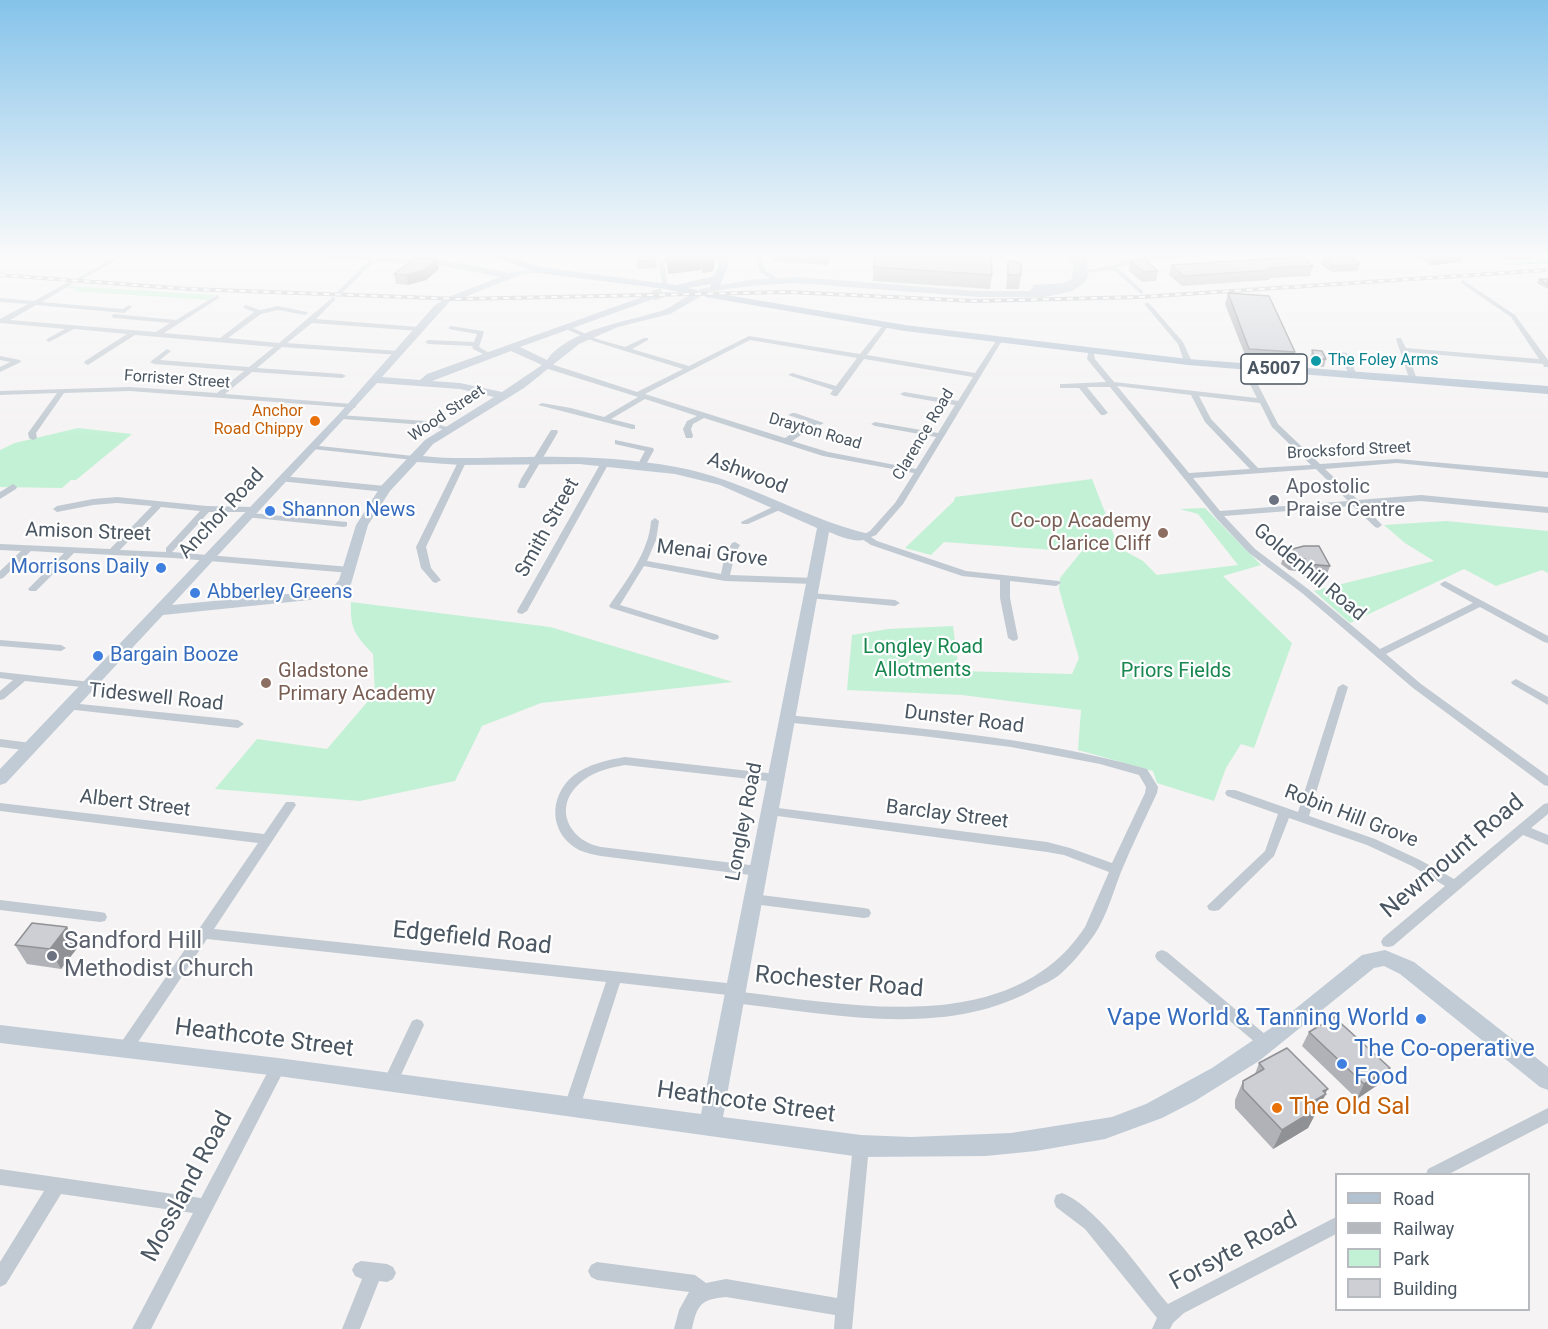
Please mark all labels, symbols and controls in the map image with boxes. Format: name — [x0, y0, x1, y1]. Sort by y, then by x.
place label: The Foley Arms — [1328, 351, 1439, 371]
road number: A5007 — [1241, 354, 1307, 384]
marker: The Foley Arms — [1309, 354, 1323, 368]
street label: Forrister Street — [123, 367, 231, 393]
street label: Wood Street — [405, 382, 489, 446]
street label: Clarence Road — [889, 386, 959, 484]
place label: Anchor Road Chippy — [214, 402, 303, 440]
street label: Drayton Road — [766, 410, 864, 454]
marker: Anchor Road Chippy — [308, 414, 322, 428]
street label: Brocksford Street — [1286, 438, 1412, 464]
street label: Ashwood — [704, 448, 790, 500]
street label: Anchor Road — [174, 464, 270, 564]
street label: Smith Street — [511, 474, 585, 582]
place label: Apostolic Praise Centre — [1286, 476, 1405, 523]
marker: Apostolic Praise Centre — [1267, 493, 1281, 507]
place label: Shannon News — [282, 499, 415, 523]
marker: Shannon News — [263, 504, 277, 518]
place label: Co-op Academy Clarice Cliff — [1010, 510, 1151, 557]
street label: Amison Street — [25, 519, 151, 547]
street label: Goldenhill Road — [1248, 519, 1370, 627]
marker: Co-op Academy Clarice Cliff — [1156, 526, 1170, 540]
street label: Menai Grove — [655, 535, 769, 573]
place label: Morrisons Daily — [10, 556, 149, 580]
marker: Morrisons Daily — [154, 561, 168, 575]
place label: Abberley Greens — [207, 581, 352, 605]
marker: Abberley Greens — [188, 586, 202, 600]
park label: Longley Road Allotments — [863, 636, 983, 683]
place label: Bargain Booze — [110, 644, 238, 668]
marker: Bargain Booze — [91, 649, 105, 663]
place label: Gladstone Primary Academy — [278, 660, 435, 707]
park label: Priors Fields — [1121, 660, 1231, 684]
marker: Gladstone Primary Academy — [259, 676, 273, 690]
street label: Tideswell Road — [88, 679, 224, 717]
street label: Dunster Road — [903, 701, 1025, 739]
street label: Longley Road — [722, 761, 768, 883]
street label: Robin Hill Grove — [1281, 780, 1421, 854]
street label: Albert Street — [78, 785, 192, 823]
street label: Newmount Road — [1376, 789, 1530, 925]
street label: Barclay Street — [884, 796, 1010, 834]
street label: Edgefield Road — [391, 916, 553, 962]
place label: Sandford Hill Methodist Church — [64, 928, 254, 984]
marker: Sandford Hill Methodist Church — [45, 949, 59, 963]
street label: Rochester Road — [754, 961, 924, 1005]
place label: Vape World & Tanning World — [1107, 1005, 1409, 1033]
marker: Vape World & Tanning World — [1414, 1012, 1428, 1026]
street label: Heathcote Street — [173, 1014, 355, 1064]
place label: The Co-operative Food — [1354, 1036, 1535, 1092]
marker: The Co-operative Food — [1335, 1057, 1349, 1071]
street label: Heathcote Street — [655, 1076, 837, 1130]
place label: The Old Sal — [1289, 1094, 1410, 1122]
marker: The Old Sal — [1270, 1101, 1284, 1115]
street label: Mossland Road — [136, 1107, 240, 1267]
legend — [1335, 1173, 1530, 1311]
text: Road — [1393, 1188, 1434, 1209]
street label: Forsyte Road — [1165, 1206, 1303, 1298]
text: Railway — [1393, 1218, 1454, 1239]
text: Park — [1393, 1248, 1429, 1269]
text: Building — [1393, 1278, 1457, 1299]

